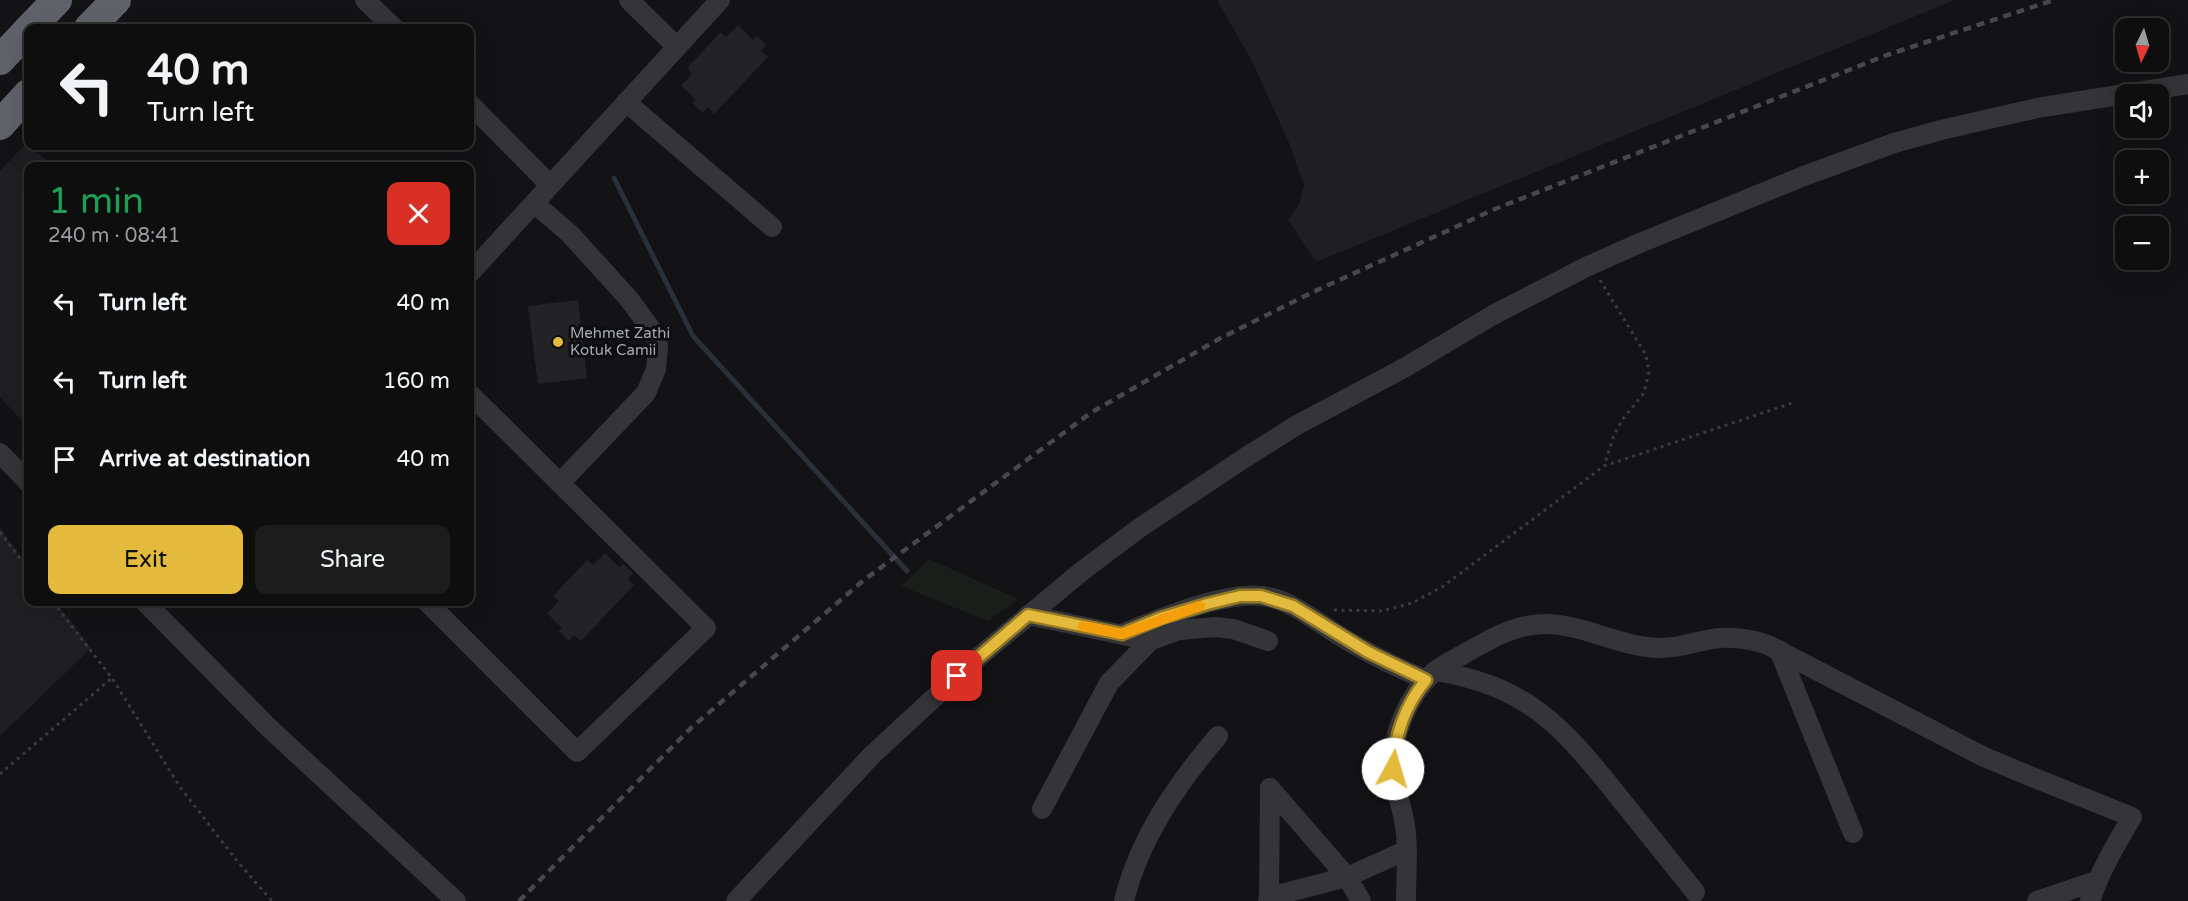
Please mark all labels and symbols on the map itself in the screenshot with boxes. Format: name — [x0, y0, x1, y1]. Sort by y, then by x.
north arrow — [2115, 18, 2169, 72]
place label: Mehmet Zathi Kotuk Camii — [570, 324, 670, 359]
marker: Mehmet Zathi Kotuk Camii — [551, 335, 565, 349]
pin — [931, 650, 982, 701]
position arrow — [1361, 737, 1425, 801]

